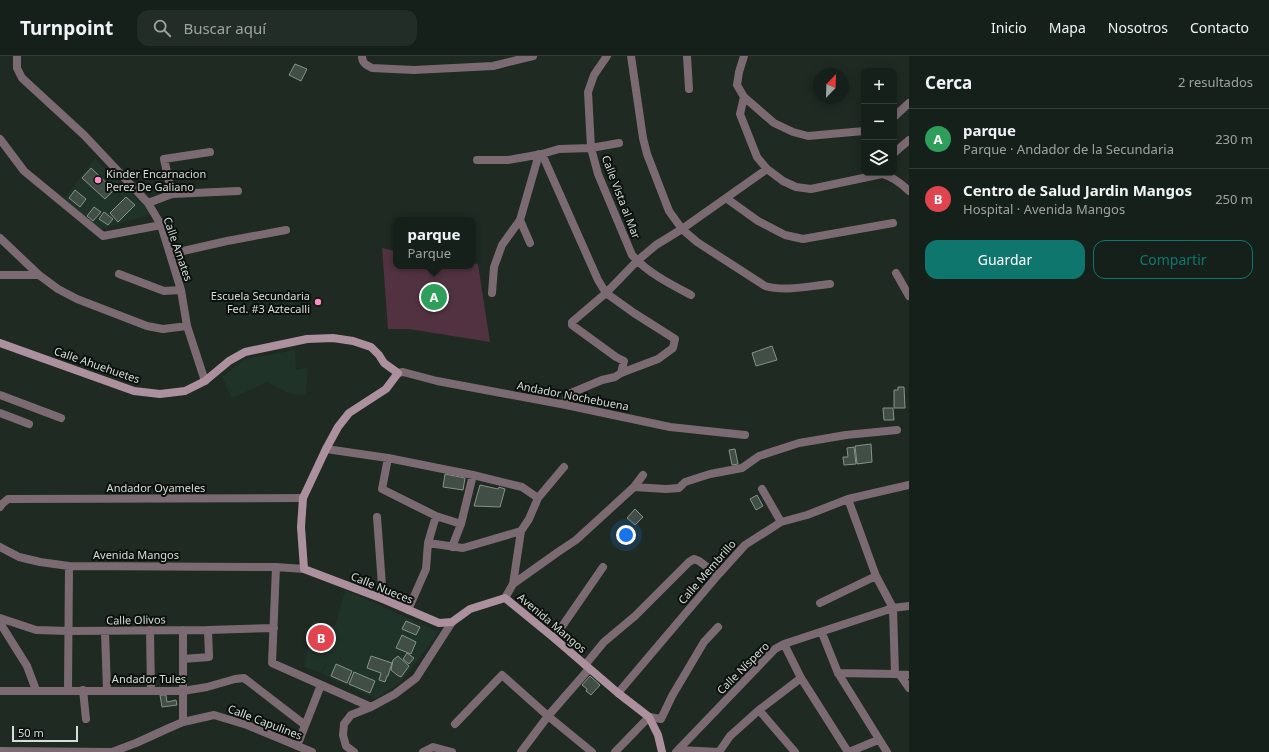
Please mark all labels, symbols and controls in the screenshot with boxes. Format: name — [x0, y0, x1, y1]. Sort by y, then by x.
search box — [137, 10, 417, 46]
text: Turnpoint — [20, 15, 113, 41]
icon: search — [151, 17, 173, 39]
text: Buscar aquí — [183, 18, 266, 38]
text: Inicio — [991, 18, 1027, 37]
text: Mapa — [1049, 18, 1086, 37]
text: Nosotros — [1108, 18, 1168, 37]
text: Contacto — [1190, 18, 1249, 37]
north arrow — [813, 68, 849, 104]
map controls — [861, 68, 897, 176]
button: + — [861, 68, 897, 104]
text: Cerca — [925, 71, 972, 94]
text: 2 resultados — [1178, 73, 1253, 91]
button: − — [861, 104, 897, 140]
text: parque — [963, 120, 1016, 140]
text: A — [934, 130, 943, 148]
text: 230 m — [1215, 130, 1253, 148]
button: layers — [861, 140, 897, 176]
text: Parque · Andador de la Secundaria — [963, 140, 1174, 158]
street label: Calle Vista al Mar — [599, 153, 644, 241]
place label: Kinder Encarnacion Perez De Galiano — [106, 166, 206, 194]
marker: Kinder Encarnacion Perez De Galiano — [93, 175, 103, 185]
text: Centro de Salud Jardin Mangos — [963, 180, 1192, 200]
text: B — [934, 190, 942, 208]
text: 250 m — [1215, 190, 1253, 208]
text: Hospital · Avenida Mangos — [963, 200, 1125, 218]
street label: Calle Amates — [161, 215, 196, 283]
popup — [393, 217, 475, 269]
text: parque — [407, 224, 461, 244]
button: Guardar — [925, 240, 1085, 279]
button: Compartir — [1093, 240, 1253, 279]
text: Parque — [407, 244, 451, 262]
pin: A — [421, 282, 447, 312]
place label: Escuela Secundaria Fed. #3 Aztecalli — [211, 288, 310, 316]
marker: Escuela Secundaria Fed. #3 Aztecalli — [313, 297, 323, 307]
street label: Calle Ahuehuetes — [52, 343, 142, 386]
street label: Andador Nochebuena — [516, 377, 630, 414]
street label: Andador Oyameles — [107, 480, 205, 495]
your location — [616, 525, 636, 545]
street label: Calle Membrillo — [674, 536, 739, 607]
street label: Avenida Mangos — [93, 547, 179, 562]
street label: Calle Nueces — [349, 568, 416, 607]
street label: Avenida Mangos — [515, 589, 590, 656]
street label: Calle Olivos — [106, 611, 166, 628]
pin: B — [308, 623, 334, 653]
street label: Calle Níspero — [713, 638, 772, 697]
street label: Andador Tules — [112, 671, 186, 686]
street label: Calle Capulines — [226, 700, 305, 743]
scale bar — [12, 724, 78, 743]
text: 50 m — [18, 725, 44, 740]

